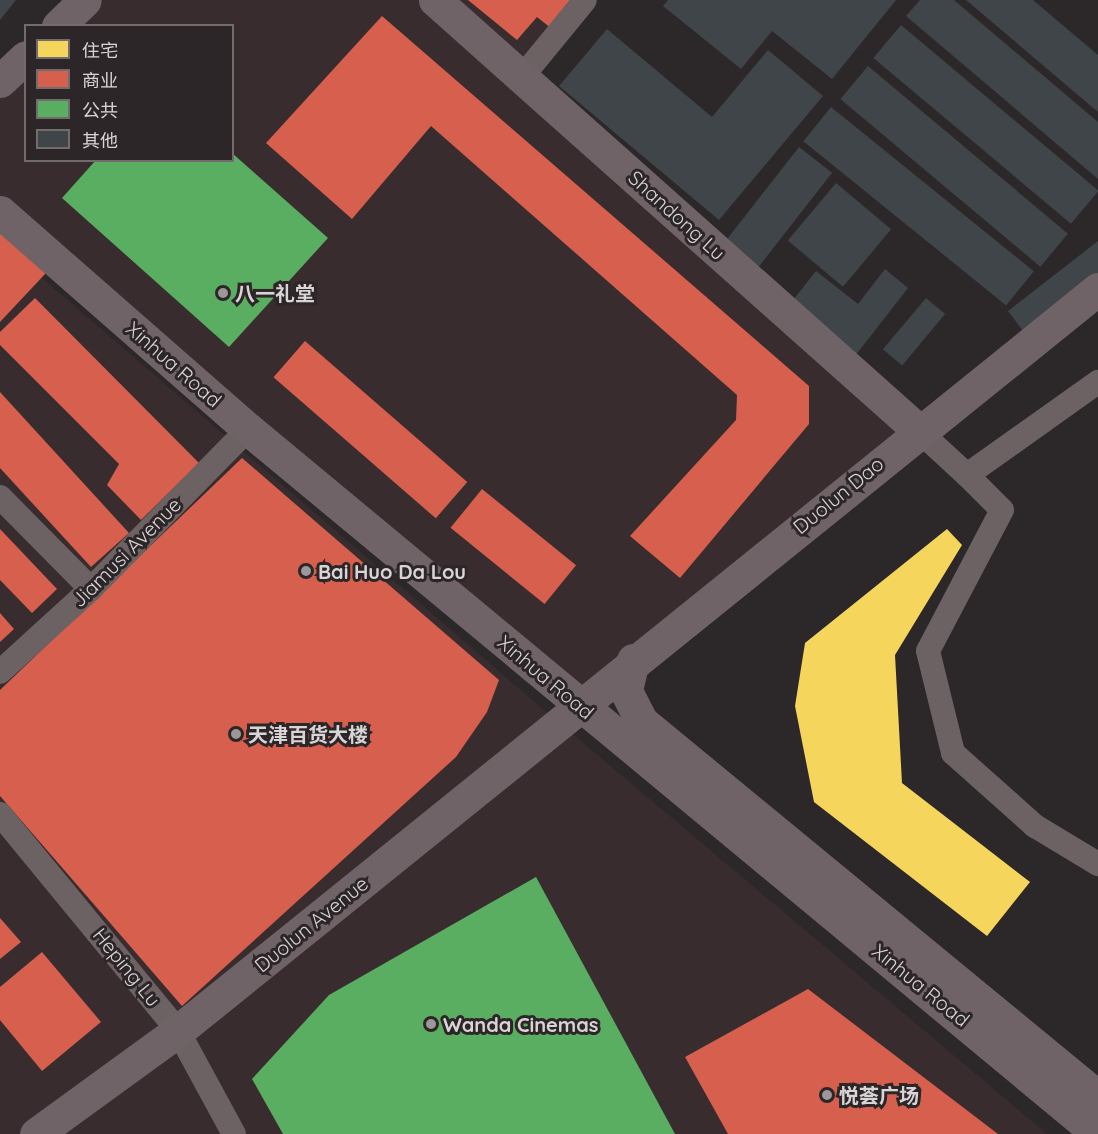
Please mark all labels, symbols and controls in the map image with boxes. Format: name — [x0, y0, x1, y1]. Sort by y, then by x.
legend — [24, 24, 234, 162]
text: 住宅 — [82, 39, 118, 62]
text: 商业 — [82, 69, 118, 92]
text: 公共 — [82, 99, 118, 122]
text: 其他 — [82, 129, 118, 152]
street label: Shandong Lu — [624, 165, 730, 265]
place label: 八一礼堂 — [235, 281, 315, 305]
marker: 八一礼堂 — [216, 286, 230, 300]
street label: Xinhua Road — [122, 316, 226, 412]
street label: Duolun Dao — [788, 451, 888, 539]
street label: Jiamusi Avenue — [66, 492, 186, 612]
place label: Bai Huo Da Lou — [318, 559, 466, 583]
marker: Bai Huo Da Lou — [299, 564, 313, 578]
street label: Xinhua Road — [493, 630, 599, 724]
place label: 天津百货大楼 — [248, 722, 368, 746]
marker: 天津百货大楼 — [229, 727, 243, 741]
street label: Duolun Avenue — [249, 871, 373, 977]
street label: Heping Lu — [88, 923, 166, 1011]
street label: Xinhua Road — [868, 939, 974, 1031]
place label: Wanda Cinemas — [443, 1012, 598, 1036]
marker: Wanda Cinemas — [424, 1017, 438, 1031]
place label: 悦荟广场 — [839, 1083, 919, 1107]
marker: 悦荟广场 — [820, 1088, 834, 1102]

